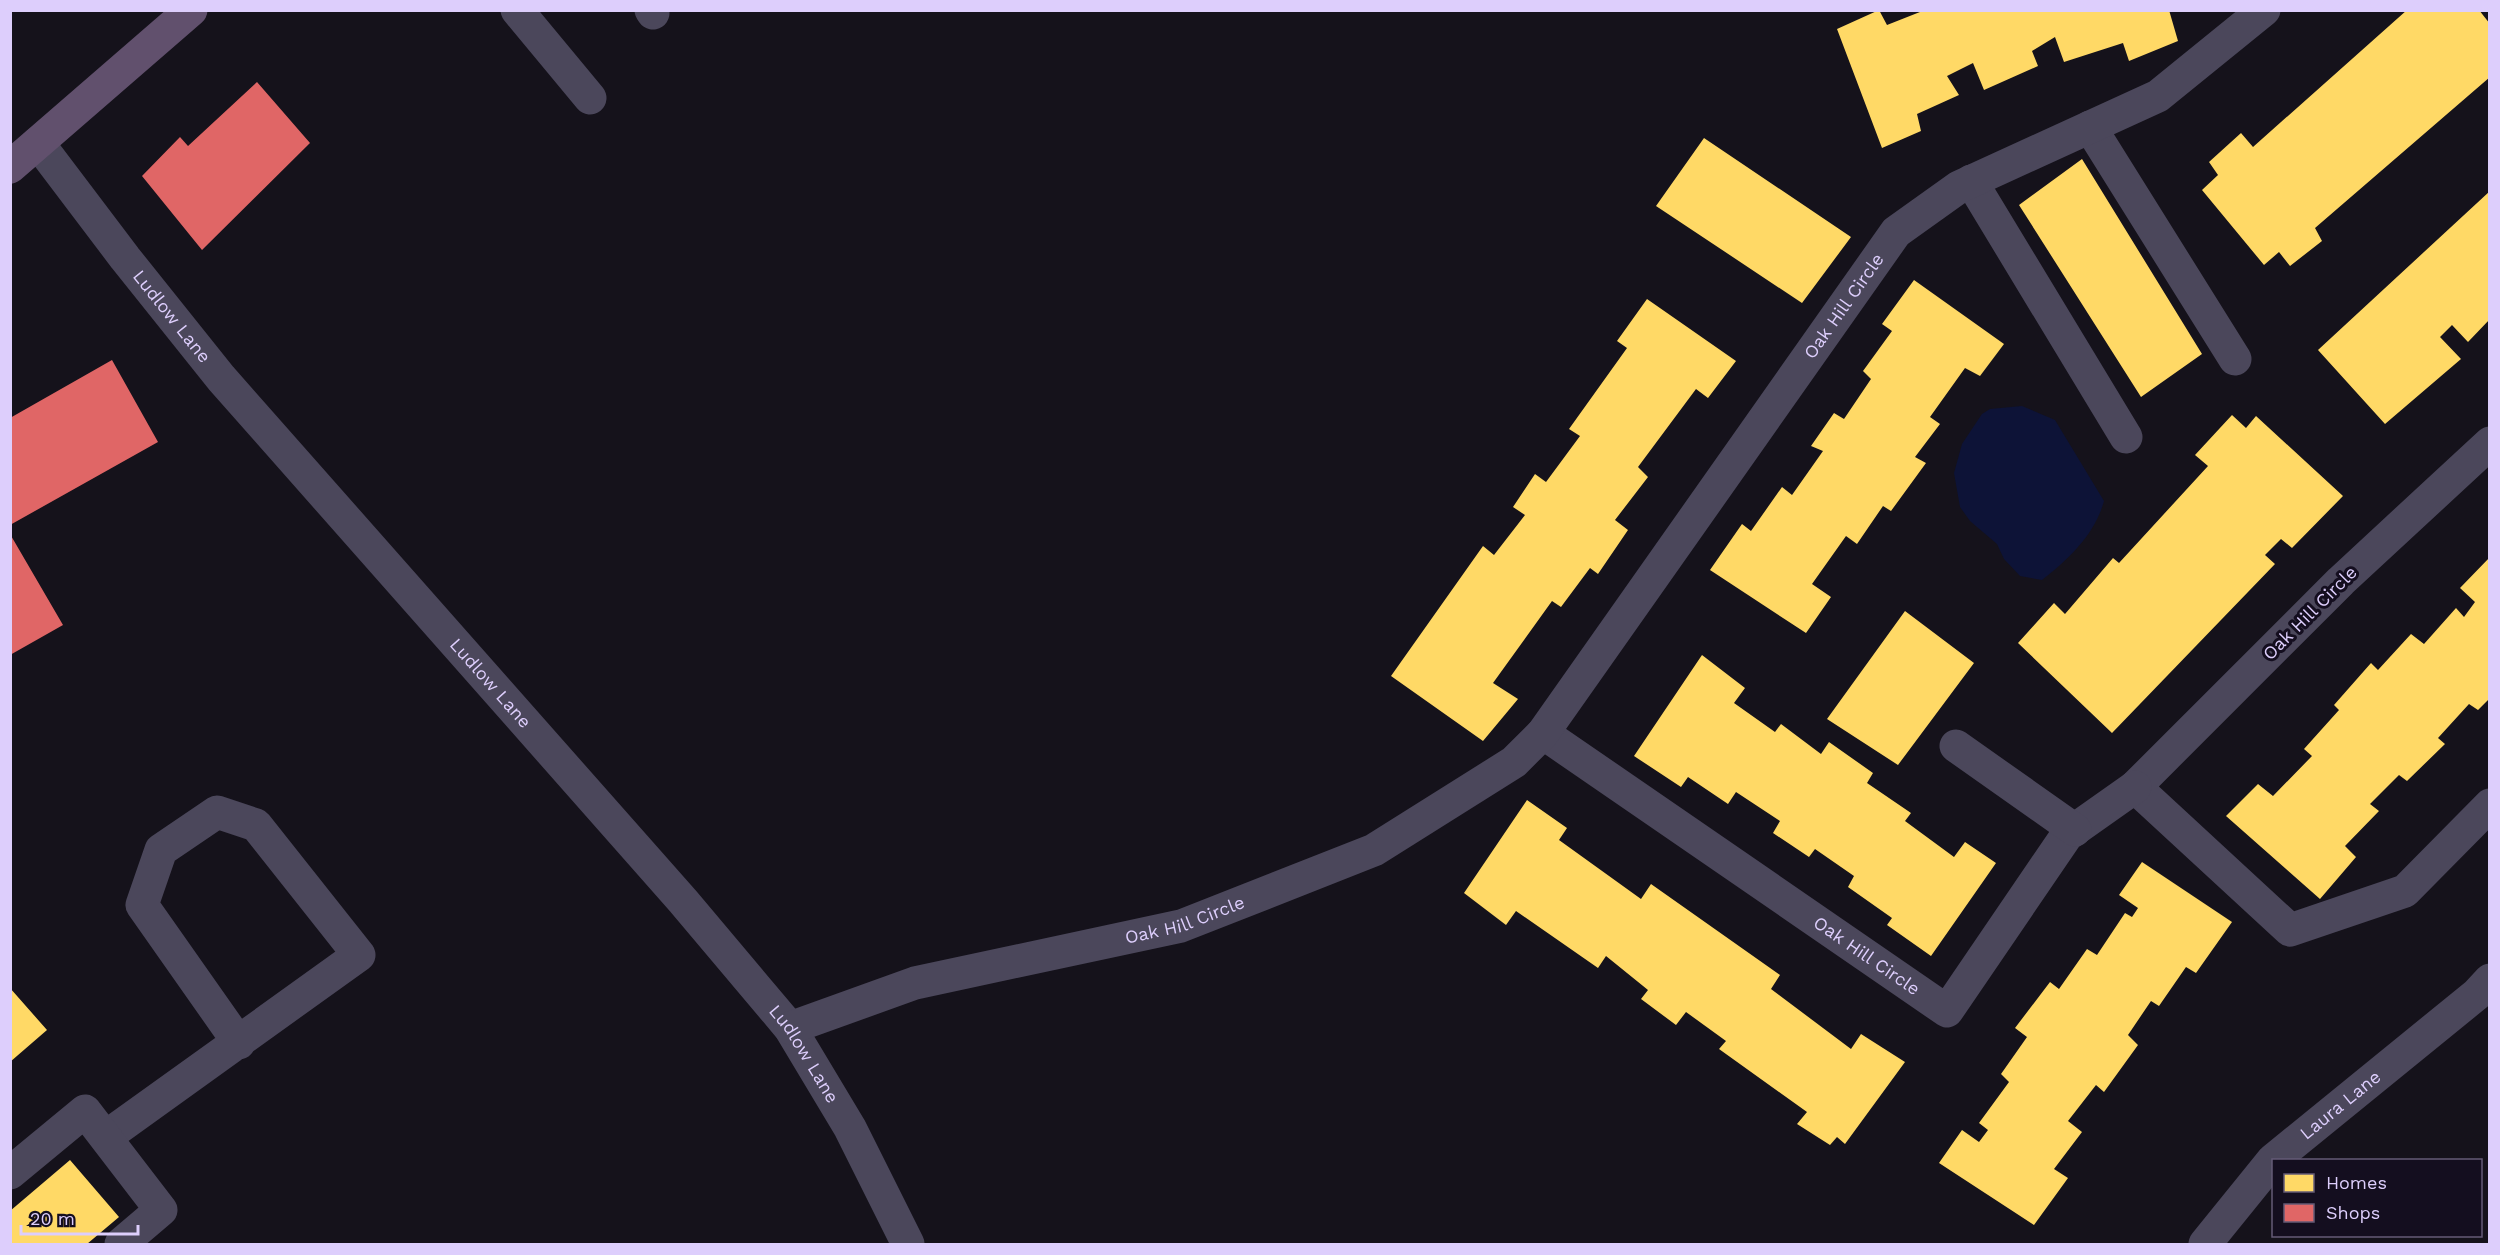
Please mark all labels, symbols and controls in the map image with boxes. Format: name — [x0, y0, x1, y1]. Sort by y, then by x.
street label: Oak Hill Circle — [1799, 249, 1888, 363]
street label: Ludlow Lane — [129, 266, 215, 367]
street label: Oak Hill Circle — [2258, 561, 2361, 664]
street label: Ludlow Lane — [446, 634, 536, 732]
street label: Oak Hill Circle — [1123, 891, 1247, 948]
street label: Oak Hill Circle — [1810, 911, 1924, 999]
street label: Ludlow Lane — [765, 1000, 843, 1106]
street label: Laura Lane — [2296, 1066, 2385, 1144]
legend — [2272, 1159, 2482, 1237]
text: Homes — [2326, 1172, 2387, 1193]
scale bar — [21, 1198, 138, 1236]
text: Shops — [2326, 1202, 2380, 1223]
text: 20 m — [30, 1208, 75, 1229]

